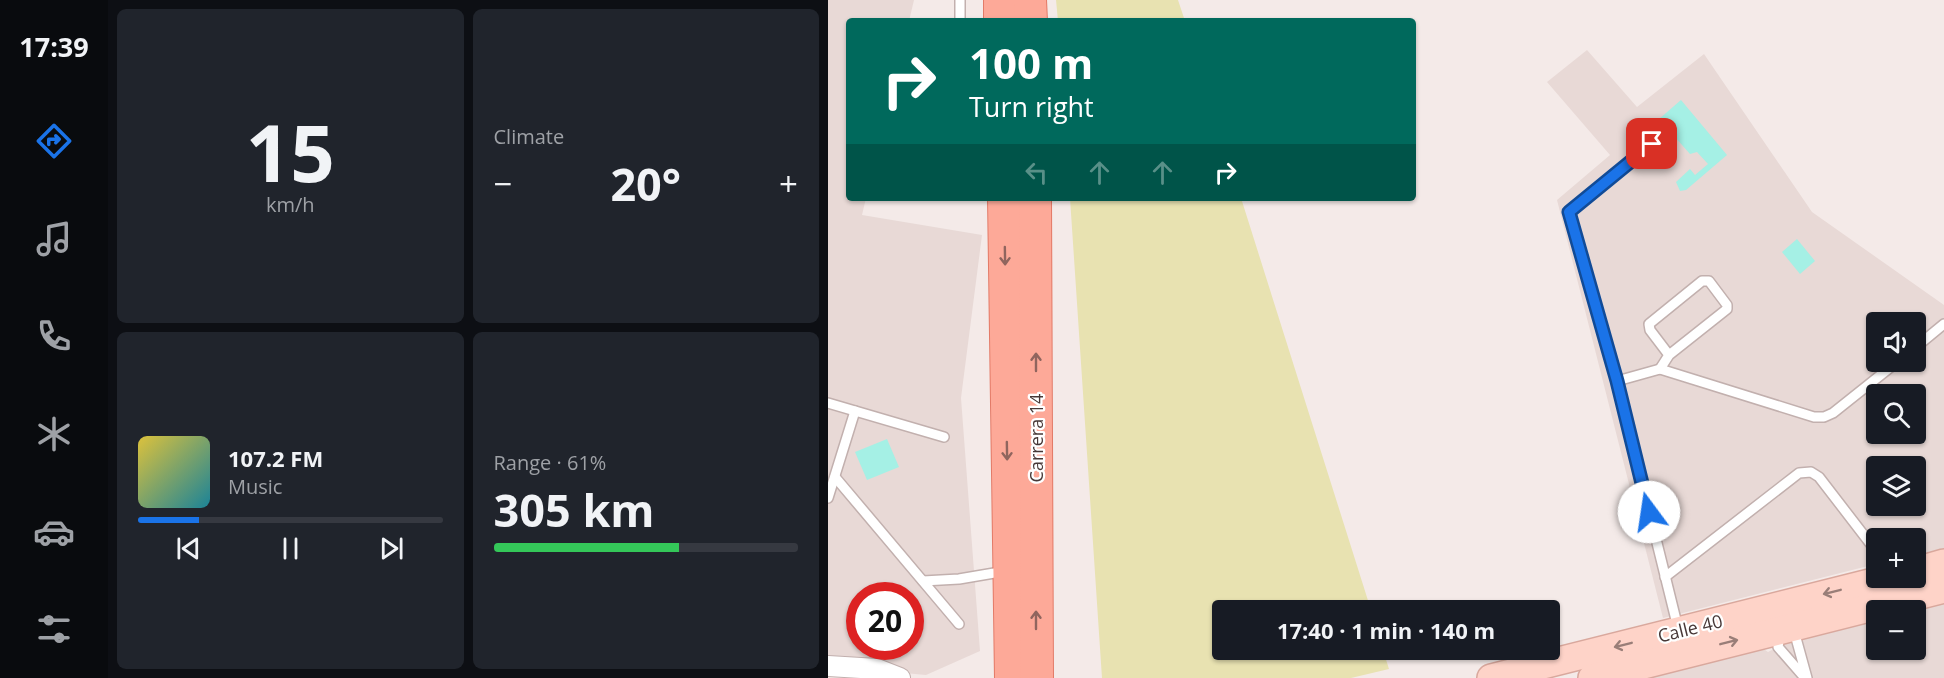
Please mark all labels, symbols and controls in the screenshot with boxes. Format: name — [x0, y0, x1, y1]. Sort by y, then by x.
text: 17:39 — [19, 28, 89, 65]
text: 100 m — [969, 34, 1093, 91]
icon: right — [870, 42, 948, 120]
text: Turn right — [969, 88, 1094, 125]
text: 15 — [246, 99, 335, 205]
pin — [1626, 118, 1677, 169]
icon: directions — [33, 120, 75, 162]
text: Climate — [494, 123, 564, 150]
icon: arrive — [1635, 127, 1668, 160]
text: 20° — [610, 153, 681, 214]
icon: left — [1020, 156, 1053, 189]
icon: ahead — [1083, 156, 1116, 189]
icon: ahead — [1146, 156, 1179, 189]
icon: right — [1209, 156, 1242, 189]
text: − — [494, 161, 512, 206]
text: + — [779, 161, 798, 206]
text: km/h — [266, 191, 315, 218]
icon: music — [33, 218, 75, 260]
one-way arrow — [999, 246, 1010, 266]
map controls — [1866, 312, 1926, 660]
button: sound — [1866, 312, 1926, 372]
icon: phone — [33, 315, 75, 357]
one-way arrow — [1030, 352, 1042, 372]
button: search — [1866, 384, 1926, 444]
street label: Carrera 14 — [1024, 394, 1048, 482]
icon: climate — [33, 413, 75, 455]
one-way arrow — [1001, 441, 1013, 461]
text: 107.2 FM — [228, 443, 323, 473]
text: Range · 61% — [494, 449, 606, 476]
button: layers — [1866, 456, 1926, 516]
text: Music — [228, 473, 282, 500]
text: 305 km — [494, 479, 654, 540]
position arrow — [1617, 480, 1681, 544]
icon: car — [33, 511, 75, 553]
button: + — [1866, 528, 1926, 588]
icon: previous — [172, 532, 205, 565]
icon: pause — [274, 532, 307, 565]
icon: next — [375, 532, 408, 565]
speed limit sign: 20 — [846, 582, 924, 660]
one-way arrow — [1823, 586, 1842, 598]
button: − — [1866, 600, 1926, 660]
icon: filters — [33, 608, 75, 650]
street label: Calle 40 — [1655, 608, 1725, 648]
one-way arrow — [1030, 610, 1042, 630]
text: 17:40 · 1 min · 140 m — [1277, 615, 1495, 645]
one-way arrow — [1720, 636, 1739, 648]
one-way arrow — [1614, 640, 1633, 652]

